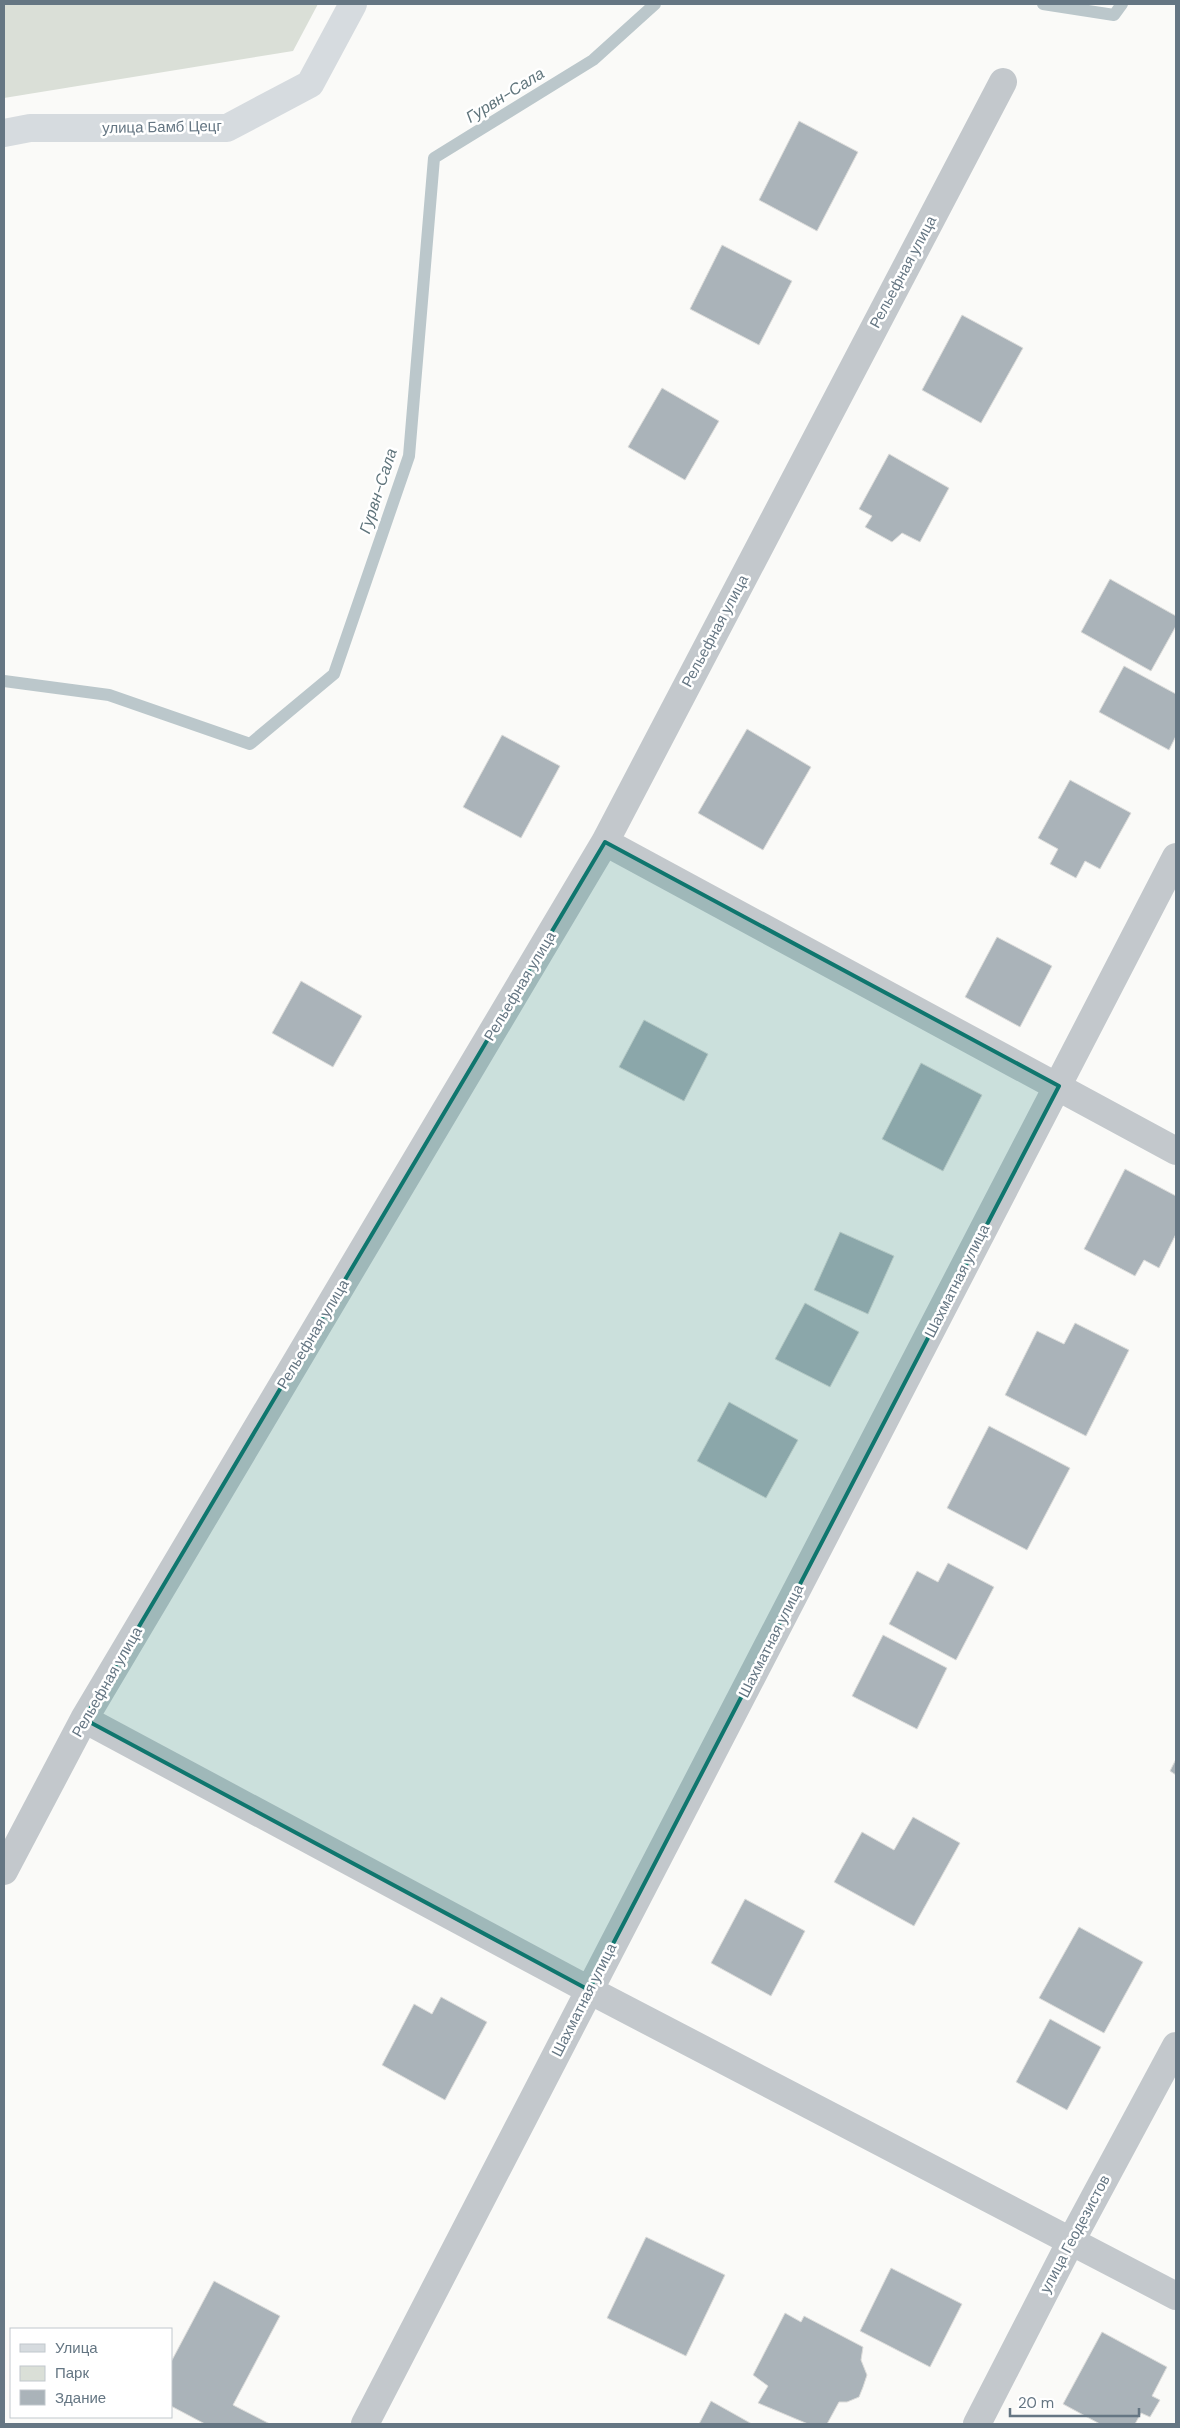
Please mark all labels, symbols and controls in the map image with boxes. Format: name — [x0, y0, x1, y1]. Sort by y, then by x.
water label: Гурвн-Сала — [462, 63, 548, 127]
street label: улица Бамб Цецг — [102, 116, 223, 138]
street label: Рельефная улица — [865, 212, 941, 332]
water label: Гурвн-Сала — [354, 445, 402, 536]
street label: Рельефная улица — [677, 571, 753, 691]
street label: Рельефная улица — [479, 927, 561, 1044]
street label: Шахматная улица — [920, 1220, 995, 1341]
street label: Рельефная улица — [272, 1275, 354, 1392]
street label: Шахматная улица — [734, 1580, 809, 1701]
street label: Рельефная улица — [67, 1623, 147, 1741]
street label: Шахматная улица — [547, 1939, 622, 2060]
street label: улица Геодезистов — [1035, 2171, 1115, 2297]
legend — [10, 2328, 172, 2418]
text: Улица — [55, 2338, 98, 2358]
text: Парк — [55, 2363, 89, 2383]
scale bar — [1010, 2386, 1139, 2418]
text: Здание — [55, 2388, 106, 2408]
text: 20 m — [1018, 2393, 1054, 2413]

